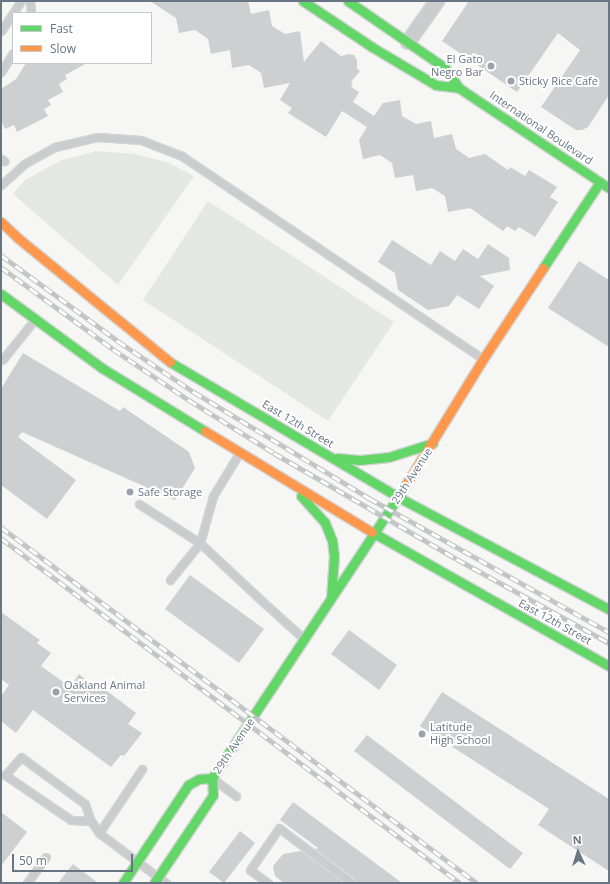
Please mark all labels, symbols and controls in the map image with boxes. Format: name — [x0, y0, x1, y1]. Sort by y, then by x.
legend — [12, 12, 152, 64]
text: Fast — [50, 20, 73, 37]
text: Slow — [50, 40, 76, 57]
place label: El Gato Negro Bar — [431, 53, 483, 79]
marker: El Gato Negro Bar — [486, 61, 496, 71]
place label: Sticky Rice Cafe — [519, 74, 598, 88]
marker: Sticky Rice Cafe — [506, 76, 516, 86]
street label: International Boulevard — [487, 89, 595, 167]
street label: East 12th Street — [260, 397, 336, 451]
street label: 29th Avenue — [389, 445, 435, 507]
place label: Safe Storage — [138, 485, 202, 499]
marker: Safe Storage — [125, 487, 135, 497]
street label: East 12th Street — [516, 597, 594, 647]
place label: Oakland Animal Services — [64, 679, 145, 705]
marker: Oakland Animal Services — [51, 687, 61, 697]
street label: 29th Avenue — [211, 716, 257, 776]
place label: Latitude High School — [430, 721, 491, 747]
marker: Latitude High School — [417, 729, 427, 739]
north arrow — [558, 832, 598, 872]
text: N — [572, 832, 582, 847]
scale bar — [14, 846, 135, 872]
text: 50 m — [19, 852, 47, 869]

